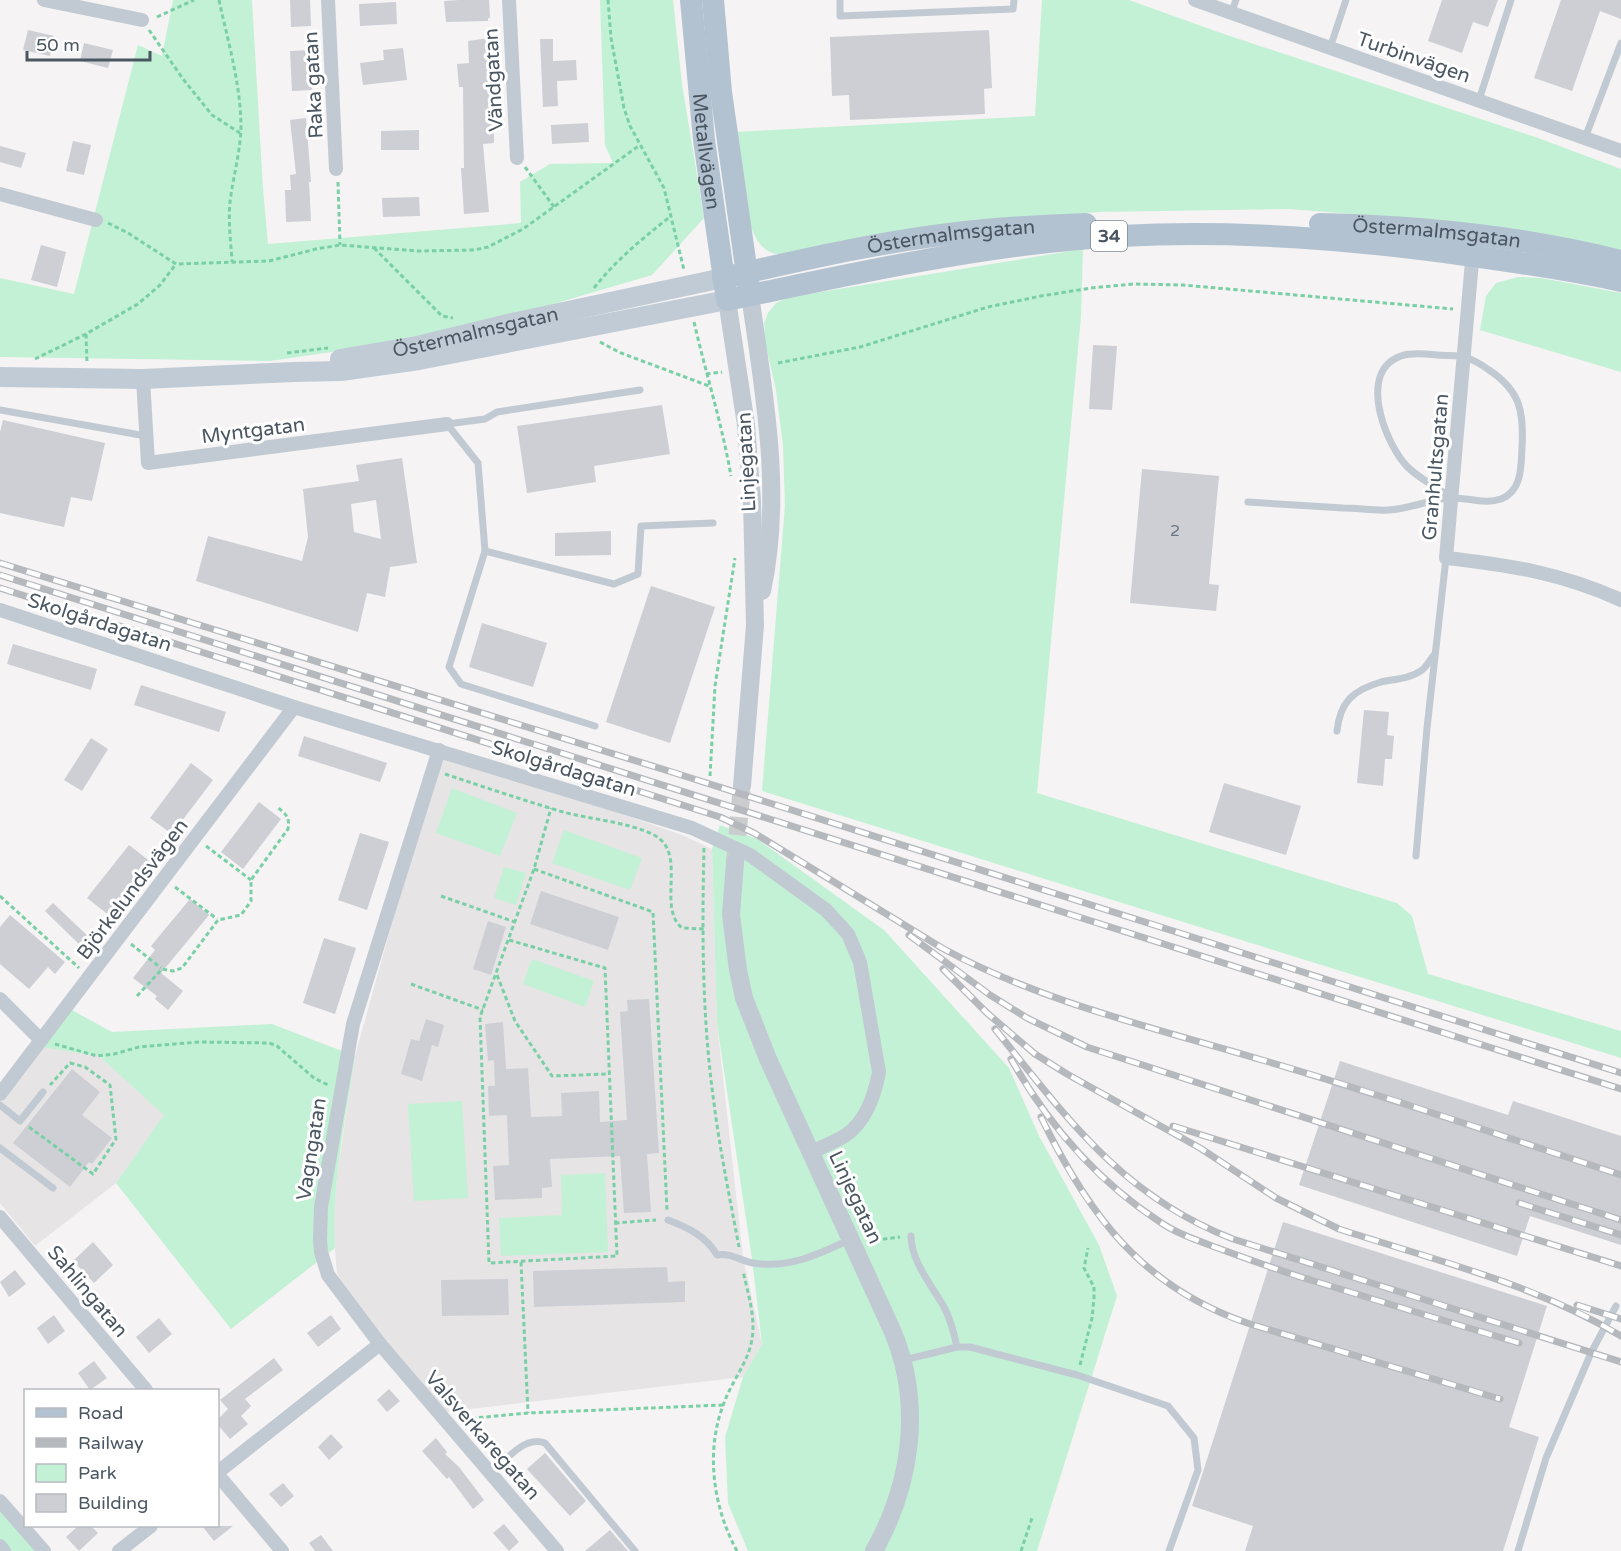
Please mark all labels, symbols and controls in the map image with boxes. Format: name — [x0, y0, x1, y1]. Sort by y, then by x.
scale bar — [27, 24, 150, 62]
street label: Turbinvägen — [1354, 27, 1473, 89]
street label: Vändgatan — [479, 28, 509, 132]
street label: Raka gatan — [299, 31, 329, 139]
text: 50 m — [36, 34, 80, 56]
street label: Metallvägen — [687, 92, 725, 211]
street label: Östermalmsgatan — [1352, 213, 1523, 254]
street label: Östermalmsgatan — [865, 215, 1036, 260]
road number: 34 — [1091, 221, 1127, 251]
street label: Östermalmsgatan — [391, 302, 561, 363]
street label: Granhultsgatan — [1418, 393, 1454, 542]
street label: Linjegatan — [732, 412, 762, 512]
street label: Myntgatan — [200, 413, 306, 449]
house number: 2 — [1170, 521, 1180, 541]
street label: Skolgårdagatan — [25, 588, 175, 658]
street label: Skolgårdagatan — [489, 736, 639, 802]
street label: Björkelundsvägen — [72, 815, 194, 965]
street label: Vagngatan — [292, 1096, 332, 1202]
street label: Linjegatan — [823, 1147, 887, 1248]
street label: Sahlingatan — [42, 1241, 133, 1342]
street label: Valsverkaregatan — [420, 1366, 545, 1505]
legend — [24, 1389, 219, 1527]
text: Road — [78, 1402, 123, 1424]
text: Railway — [78, 1432, 144, 1454]
text: Park — [78, 1462, 117, 1484]
text: Building — [78, 1492, 148, 1514]

